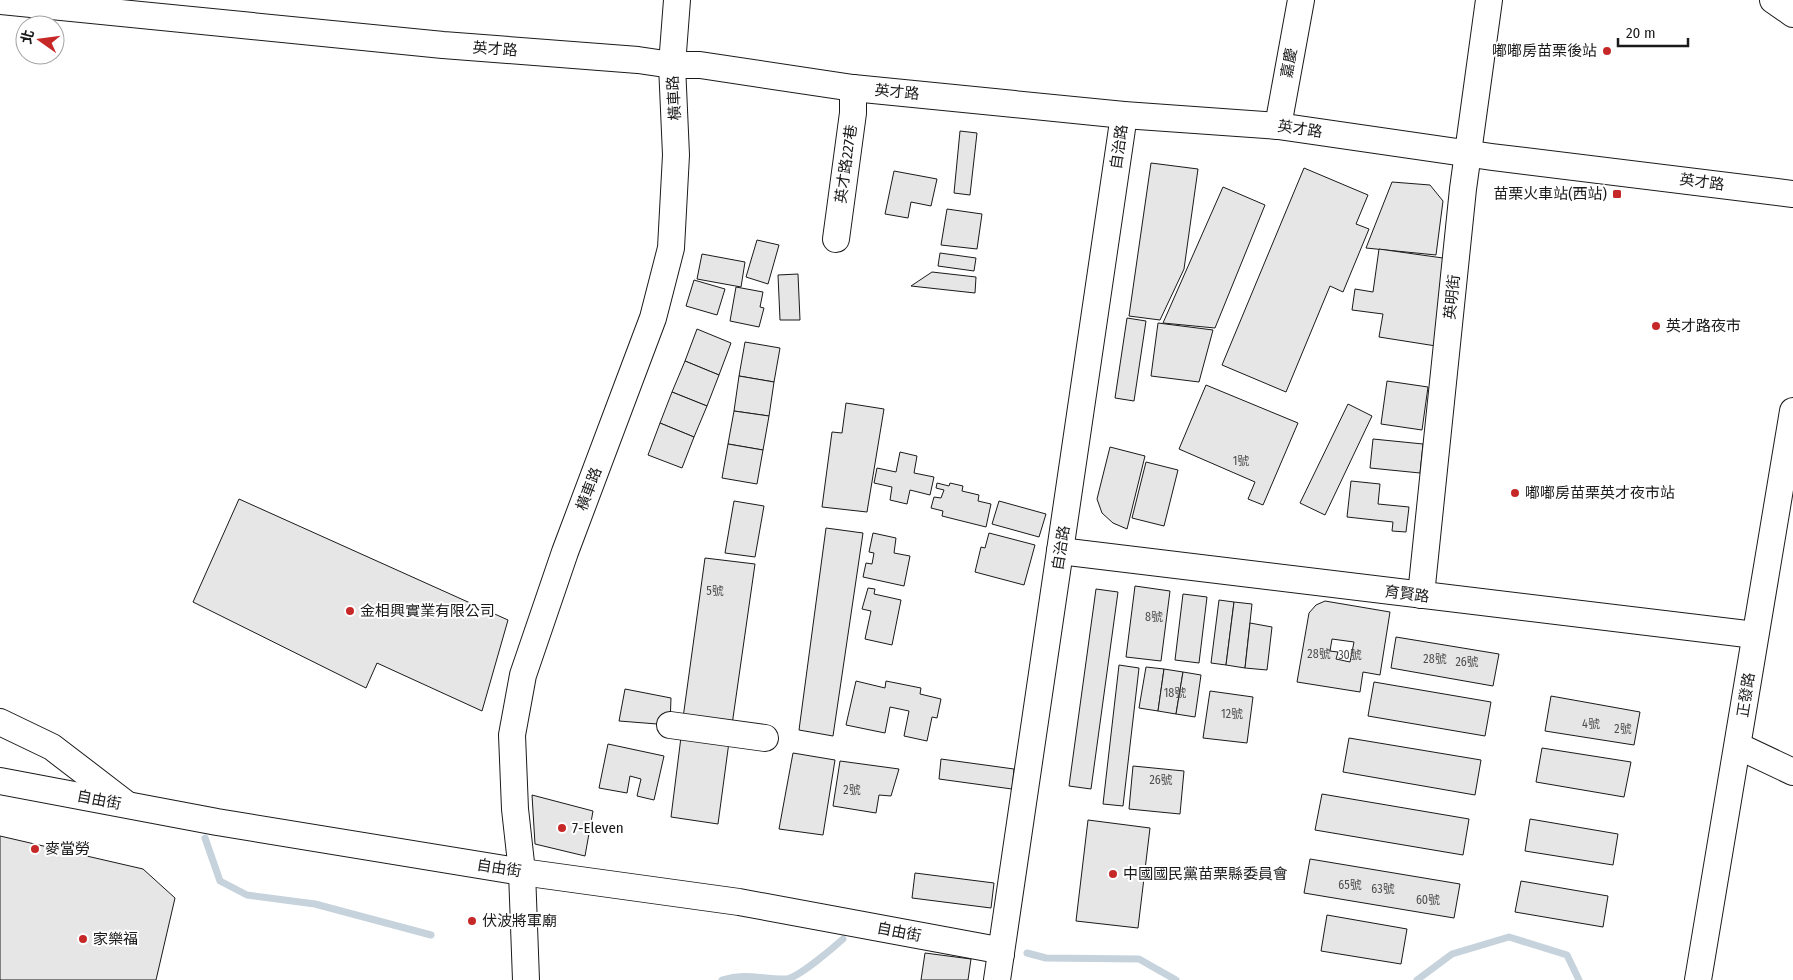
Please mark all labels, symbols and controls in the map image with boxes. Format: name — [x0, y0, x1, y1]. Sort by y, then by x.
north arrow — [15, 15, 65, 65]
scale bar — [1618, 15, 1688, 47]
text: 20 m — [1626, 24, 1656, 42]
text: 北 — [18, 28, 38, 46]
street label: 英才路 — [472, 38, 518, 60]
place label: 嘟嘟房苗栗後站 — [1492, 42, 1597, 60]
marker: 嘟嘟房苗栗後站 — [1601, 45, 1613, 57]
street label: 嘉慶 — [1278, 47, 1300, 79]
street label: 橫車路 — [664, 75, 684, 121]
street label: 英才路 — [874, 81, 920, 103]
street label: 英才路 — [1276, 117, 1324, 141]
street label: 自治路 — [1107, 123, 1131, 171]
street label: 英才路227巷 — [832, 124, 860, 204]
street label: 英才路 — [1679, 170, 1725, 194]
place label: 苗栗火車站(西站) — [1493, 185, 1607, 203]
marker: 苗栗火車站(西站) — [1611, 188, 1623, 200]
street label: 英明街 — [1441, 274, 1463, 320]
place label: 英才路夜市 — [1666, 317, 1741, 335]
marker: 英才路夜市 — [1650, 320, 1662, 332]
house number: 1號 — [1233, 454, 1249, 468]
street label: 橫車路 — [573, 465, 605, 513]
place label: 嘟嘟房苗栗英才夜市站 — [1525, 484, 1675, 502]
marker: 嘟嘟房苗栗英才夜市站 — [1509, 487, 1521, 499]
street label: 自治路 — [1049, 524, 1073, 572]
street label: 育賢路 — [1384, 582, 1430, 606]
house number: 5號 — [706, 584, 724, 598]
place label: 金相興實業有限公司 — [360, 602, 495, 620]
marker: 金相興實業有限公司 — [344, 605, 356, 617]
house number: 8號 — [1145, 610, 1163, 624]
house number: 28號 — [1307, 647, 1331, 661]
house number: 30號 — [1338, 648, 1362, 662]
house number: 28號 — [1423, 652, 1447, 666]
house number: 26號 — [1455, 655, 1479, 669]
street label: 正發路 — [1734, 671, 1758, 719]
house number: 18號 — [1164, 686, 1186, 700]
house number: 12號 — [1221, 707, 1243, 721]
house number: 4號 — [1582, 717, 1600, 731]
house number: 2號 — [1614, 722, 1632, 736]
house number: 26號 — [1149, 773, 1173, 787]
house number: 2號 — [843, 783, 861, 797]
street label: 自由街 — [75, 787, 123, 813]
place label: 7-Eleven — [572, 819, 624, 837]
marker: 7-Eleven — [556, 822, 568, 834]
place label: 麥當勞 — [45, 840, 90, 858]
marker: 麥當勞 — [29, 843, 41, 855]
street label: 自由街 — [475, 856, 523, 880]
place label: 中國國民黨苗栗縣委員會 — [1123, 865, 1288, 883]
marker: 中國國民黨苗栗縣委員會 — [1107, 868, 1119, 880]
house number: 65號 — [1338, 878, 1362, 892]
house number: 63號 — [1371, 882, 1395, 896]
house number: 60號 — [1416, 893, 1440, 907]
place label: 伏波將軍廟 — [482, 912, 557, 930]
marker: 伏波將軍廟 — [466, 915, 478, 927]
street label: 自由街 — [875, 919, 923, 945]
place label: 家樂福 — [93, 930, 138, 948]
marker: 家樂福 — [77, 933, 89, 945]

